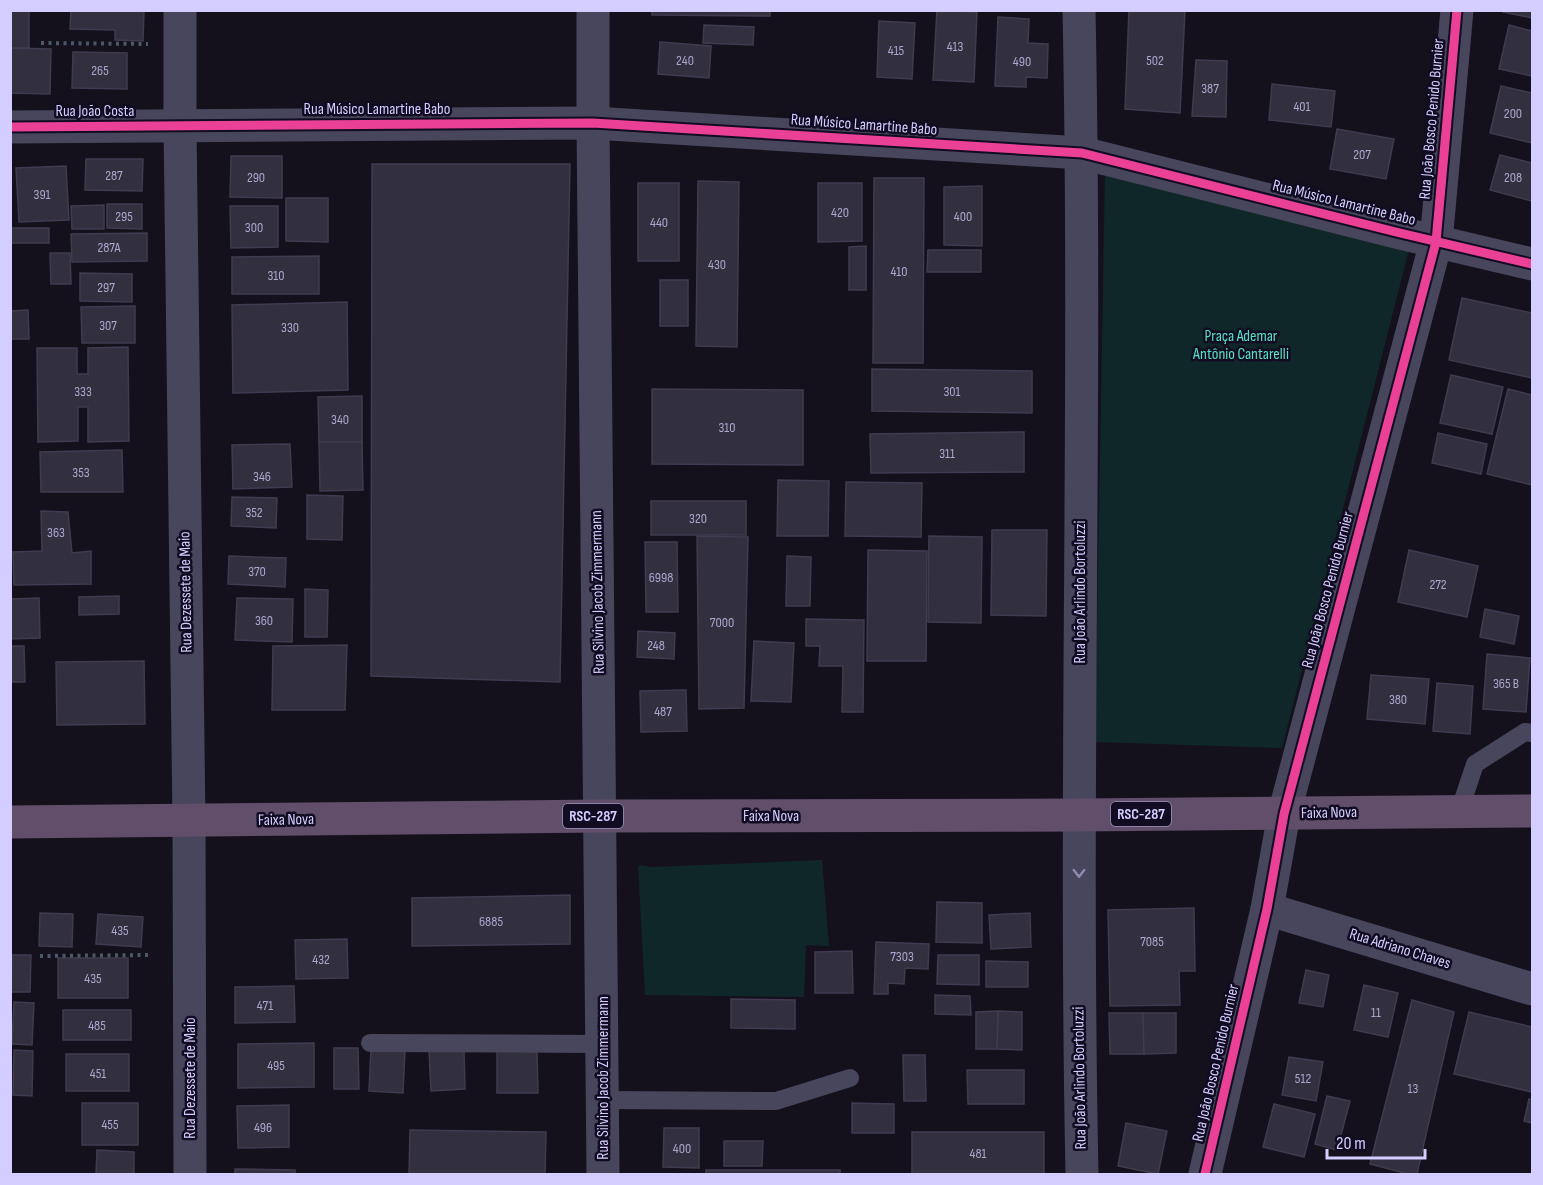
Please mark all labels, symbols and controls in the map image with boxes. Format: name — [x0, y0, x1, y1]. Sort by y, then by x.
street label: Rua João Bosco Penido Burnier — [1416, 37, 1449, 200]
house number: 413 — [947, 38, 963, 55]
house number: 415 — [888, 42, 905, 59]
house number: 240 — [676, 52, 694, 69]
house number: 502 — [1146, 52, 1164, 69]
house number: 490 — [1013, 53, 1031, 70]
house number: 265 — [91, 62, 109, 79]
house number: 387 — [1201, 80, 1219, 97]
house number: 401 — [1294, 98, 1311, 115]
street label: Rua Músico Lamartine Babo — [304, 100, 450, 119]
street label: Rua João Costa — [56, 102, 135, 121]
house number: 200 — [1504, 105, 1522, 122]
street label: Rua Músico Lamartine Babo — [790, 110, 938, 140]
house number: 207 — [1353, 146, 1371, 163]
house number: 287 — [105, 167, 123, 184]
house number: 290 — [247, 169, 265, 186]
house number: 208 — [1504, 169, 1522, 186]
street label: Rua Músico Lamartine Babo — [1270, 176, 1418, 230]
house number: 391 — [34, 186, 51, 203]
house number: 420 — [831, 204, 849, 221]
house number: 295 — [115, 208, 133, 225]
house number: 400 — [954, 208, 972, 225]
house number: 440 — [650, 214, 668, 231]
house number: 300 — [245, 219, 263, 236]
house number: 287A — [97, 239, 122, 256]
house number: 430 — [708, 256, 726, 273]
house number: 410 — [890, 263, 908, 280]
house number: 310 — [267, 267, 285, 284]
house number: 297 — [97, 279, 115, 296]
house number: 307 — [99, 317, 117, 334]
house number: 330 — [281, 319, 299, 336]
park label: Praça Ademar Antônio Cantarelli — [1192, 327, 1289, 364]
house number: 333 — [74, 383, 92, 400]
house number: 301 — [943, 383, 961, 400]
house number: 340 — [331, 411, 349, 428]
house number: 310 — [718, 419, 736, 436]
house number: 311 — [939, 445, 955, 462]
house number: 353 — [72, 464, 90, 481]
house number: 346 — [253, 468, 271, 485]
house number: 352 — [245, 504, 263, 521]
street label: Rua João Bosco Penido Burnier — [1298, 509, 1358, 670]
street label: Rua Silvino Jacob Zimmermann — [587, 510, 609, 674]
house number: 320 — [689, 510, 707, 527]
street label: Rua João Arlindo Bortoluzzi — [1071, 521, 1090, 663]
house number: 363 — [47, 524, 65, 541]
street label: Rua Dezessete de Maio — [175, 531, 197, 653]
house number: 370 — [248, 563, 266, 580]
house number: 6998 — [649, 569, 673, 586]
house number: 272 — [1429, 576, 1447, 593]
house number: 360 — [255, 612, 273, 629]
house number: 7000 — [710, 614, 734, 631]
house number: 248 — [647, 637, 665, 654]
house number: 365 B — [1493, 675, 1519, 692]
house number: 380 — [1389, 691, 1407, 708]
house number: 487 — [654, 703, 672, 720]
road number: RSC-287 — [1111, 802, 1171, 826]
street label: Faixa Nova — [1301, 803, 1357, 823]
road number: RSC-287 — [563, 804, 623, 828]
street label: Faixa Nova — [743, 807, 799, 826]
street label: Faixa Nova — [258, 810, 314, 830]
one-way arrow — [1073, 869, 1085, 878]
house number: 6885 — [479, 913, 503, 930]
house number: 435 — [111, 922, 129, 939]
street label: Rua Adriano Chaves — [1347, 925, 1453, 973]
house number: 7085 — [1140, 933, 1164, 950]
house number: 7303 — [890, 948, 914, 965]
house number: 432 — [312, 951, 330, 968]
house number: 435 — [84, 970, 102, 987]
street label: Rua João Bosco Penido Burnier — [1189, 982, 1243, 1144]
street label: Rua Silvino Jacob Zimmermann — [594, 996, 613, 1160]
house number: 471 — [257, 997, 273, 1014]
house number: 11 — [1371, 1004, 1381, 1021]
street label: Rua João Arlindo Bortoluzzi — [1069, 1006, 1091, 1150]
house number: 485 — [88, 1017, 106, 1034]
street label: Rua Dezessete de Maio — [181, 1017, 200, 1139]
house number: 495 — [267, 1057, 285, 1074]
house number: 451 — [90, 1065, 106, 1082]
house number: 512 — [1295, 1070, 1311, 1087]
house number: 13 — [1408, 1080, 1419, 1097]
house number: 455 — [101, 1116, 119, 1133]
house number: 496 — [254, 1119, 272, 1136]
scale bar — [1327, 1122, 1424, 1160]
text: 20 m — [1336, 1133, 1366, 1154]
house number: 400 — [673, 1140, 691, 1157]
house number: 481 — [970, 1145, 987, 1162]

